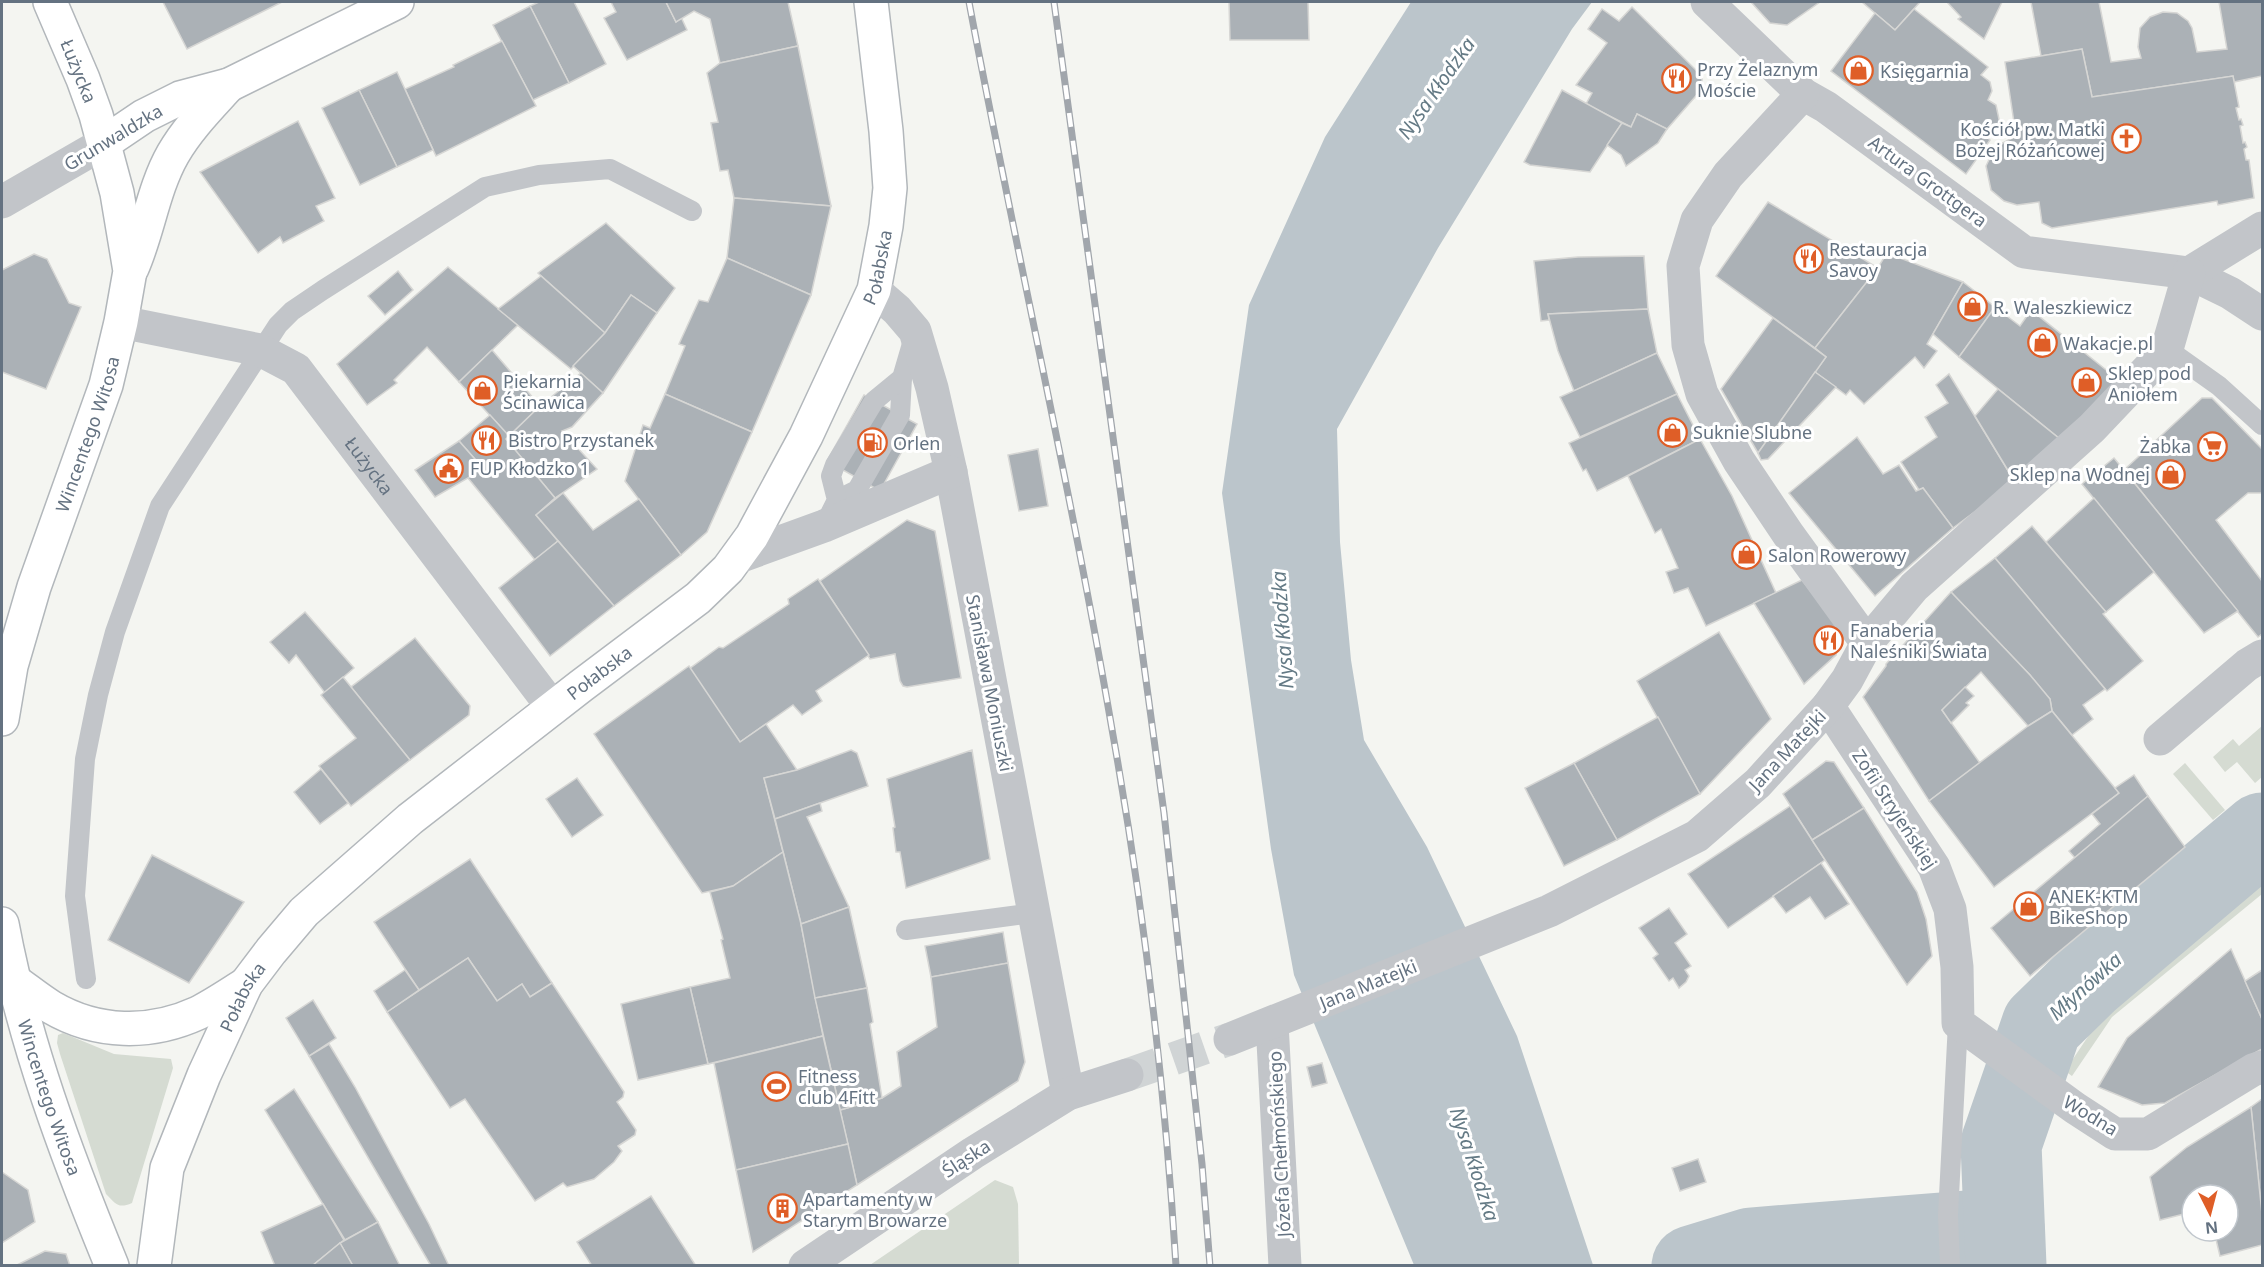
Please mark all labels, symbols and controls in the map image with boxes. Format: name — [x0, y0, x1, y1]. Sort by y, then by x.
water label: Nysa Kłodzka — [1391, 32, 1481, 144]
street label: Łużycka — [55, 36, 103, 106]
shop icon: Księgarnia — [1843, 55, 1875, 87]
place label: Przy Żelaznym Moście — [1697, 57, 1818, 102]
place label: Księgarnia — [1880, 59, 1969, 83]
restaurant icon: Przy Żelaznym Moście — [1660, 63, 1692, 95]
street label: Grunwaldzka — [59, 98, 167, 176]
place label: Kościół pw. Matki Bożej Różańcowej — [1955, 117, 2105, 162]
church icon: Kościół pw. Matki Bożej Różańcowej — [2110, 123, 2142, 155]
street label: Artura Grottgera — [1864, 130, 1992, 232]
street label: Połabska — [857, 228, 897, 309]
place label: Restauracja Savoy — [1829, 237, 1927, 282]
restaurant icon: Restauracja Savoy — [1792, 243, 1824, 275]
shop icon: R. Waleszkiewicz — [1956, 291, 1988, 323]
place label: R. Waleszkiewicz — [1993, 295, 2132, 319]
shop icon: Wakacje.pl — [2026, 327, 2058, 359]
place label: Wakacje.pl — [2063, 331, 2153, 355]
street label: Wincentego Witosa — [50, 354, 124, 515]
place label: Sklep pod Aniołem — [2108, 361, 2191, 406]
shop icon: Sklep pod Aniołem — [2071, 367, 2103, 399]
place label: Piekarnia Ścinawica — [503, 369, 585, 414]
shop icon: Piekarnia Ścinawica — [466, 375, 498, 407]
shop icon: Suknie Slubne — [1656, 416, 1688, 448]
place label: Suknie Slubne — [1693, 420, 1812, 444]
restaurant icon: Bistro Przystanek — [471, 424, 503, 456]
fuel station icon: Orlen — [856, 427, 888, 459]
place label: Bistro Przystanek — [508, 428, 655, 452]
supermarket icon: Żabka — [2196, 430, 2228, 462]
place label: Orlen — [893, 431, 940, 455]
street label: Łużycka — [340, 432, 399, 500]
place label: Żabka — [2140, 434, 2191, 458]
public building icon: FUP Kłodzko 1 — [433, 452, 465, 484]
place label: FUP Kłodzko 1 — [470, 456, 590, 480]
shop icon: Sklep na Wodnej — [2155, 458, 2187, 490]
place label: Sklep na Wodnej — [2010, 462, 2150, 486]
shop icon: Salon Rowerowy — [1731, 539, 1763, 571]
place label: Salon Rowerowy — [1768, 543, 1907, 567]
water label: Nysa Kłodzka — [1264, 570, 1300, 690]
street label: Stanisława Moniuszki — [961, 592, 1019, 774]
place label: Fanaberia Naleśniki Świata — [1850, 618, 1987, 663]
restaurant icon: Fanaberia Naleśniki Świata — [1813, 624, 1845, 656]
street label: Połabska — [562, 640, 637, 705]
street label: Jana Matejki — [1742, 704, 1831, 797]
street label: Zofii Stryjeńskiej — [1847, 745, 1943, 873]
place label: ANEK-KTM BikeShop — [2049, 884, 2139, 929]
shop icon: ANEK-KTM BikeShop — [2012, 890, 2044, 922]
water label: Młynówka — [2043, 946, 2127, 1026]
street label: Jana Matejki — [1314, 954, 1420, 1015]
street label: Połabska — [214, 957, 271, 1035]
street label: Wincentego Witosa — [13, 1017, 87, 1179]
street label: Józefa Chełmońskiego — [1262, 1050, 1296, 1240]
place label: Fitness club 4Fitt — [798, 1064, 876, 1109]
sports icon: Fitness club 4Fitt — [761, 1070, 793, 1102]
street label: Wodna — [2059, 1089, 2123, 1141]
water label: Nysa Kłodzka — [1444, 1104, 1506, 1224]
street label: Śląska — [937, 1134, 995, 1182]
north arrow — [2180, 1183, 2240, 1243]
place label: Apartamenty w Starym Browarze — [803, 1187, 947, 1232]
building icon: Apartamenty w Starym Browarze — [766, 1193, 798, 1225]
text: N — [2204, 1216, 2219, 1240]

